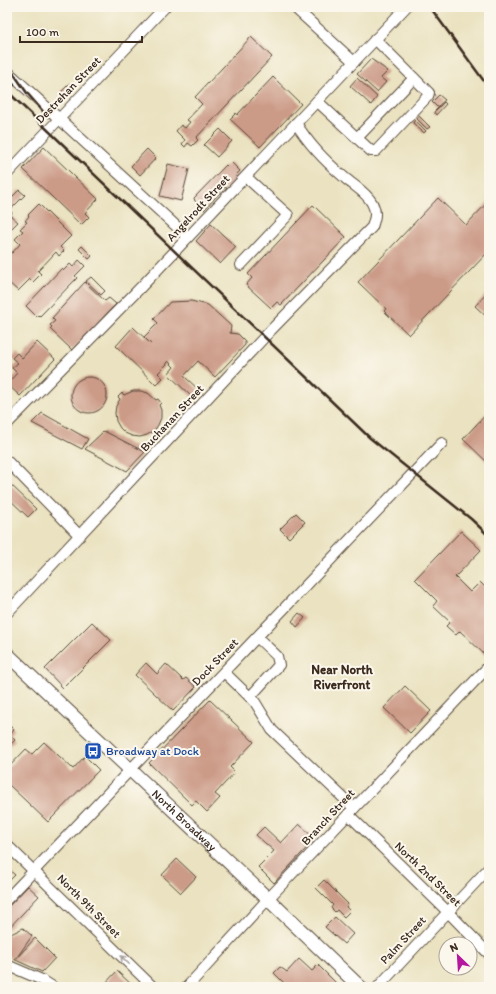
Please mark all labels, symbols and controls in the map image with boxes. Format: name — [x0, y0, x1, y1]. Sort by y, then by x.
scale bar — [20, 18, 142, 44]
text: 100 m — [26, 25, 59, 39]
street label: Destrehan Street — [33, 53, 104, 126]
street label: Angelrodt Street — [164, 171, 233, 244]
street label: Buchanan Street — [137, 381, 207, 454]
street label: Dock Street — [189, 635, 241, 689]
district label: Near North Riverfront — [311, 662, 374, 692]
bus stop icon: Broadway at Dock — [83, 741, 103, 761]
place label: Broadway at Dock — [106, 744, 200, 758]
street label: Branch Street — [298, 786, 358, 848]
street label: North Broadway — [149, 787, 220, 854]
street label: North 2nd Street — [392, 839, 464, 910]
street label: North 9th Street — [54, 871, 124, 941]
street label: Palm Street — [377, 913, 429, 967]
north arrow — [438, 936, 478, 976]
text: N — [448, 940, 460, 955]
one-way arrow — [120, 955, 130, 965]

